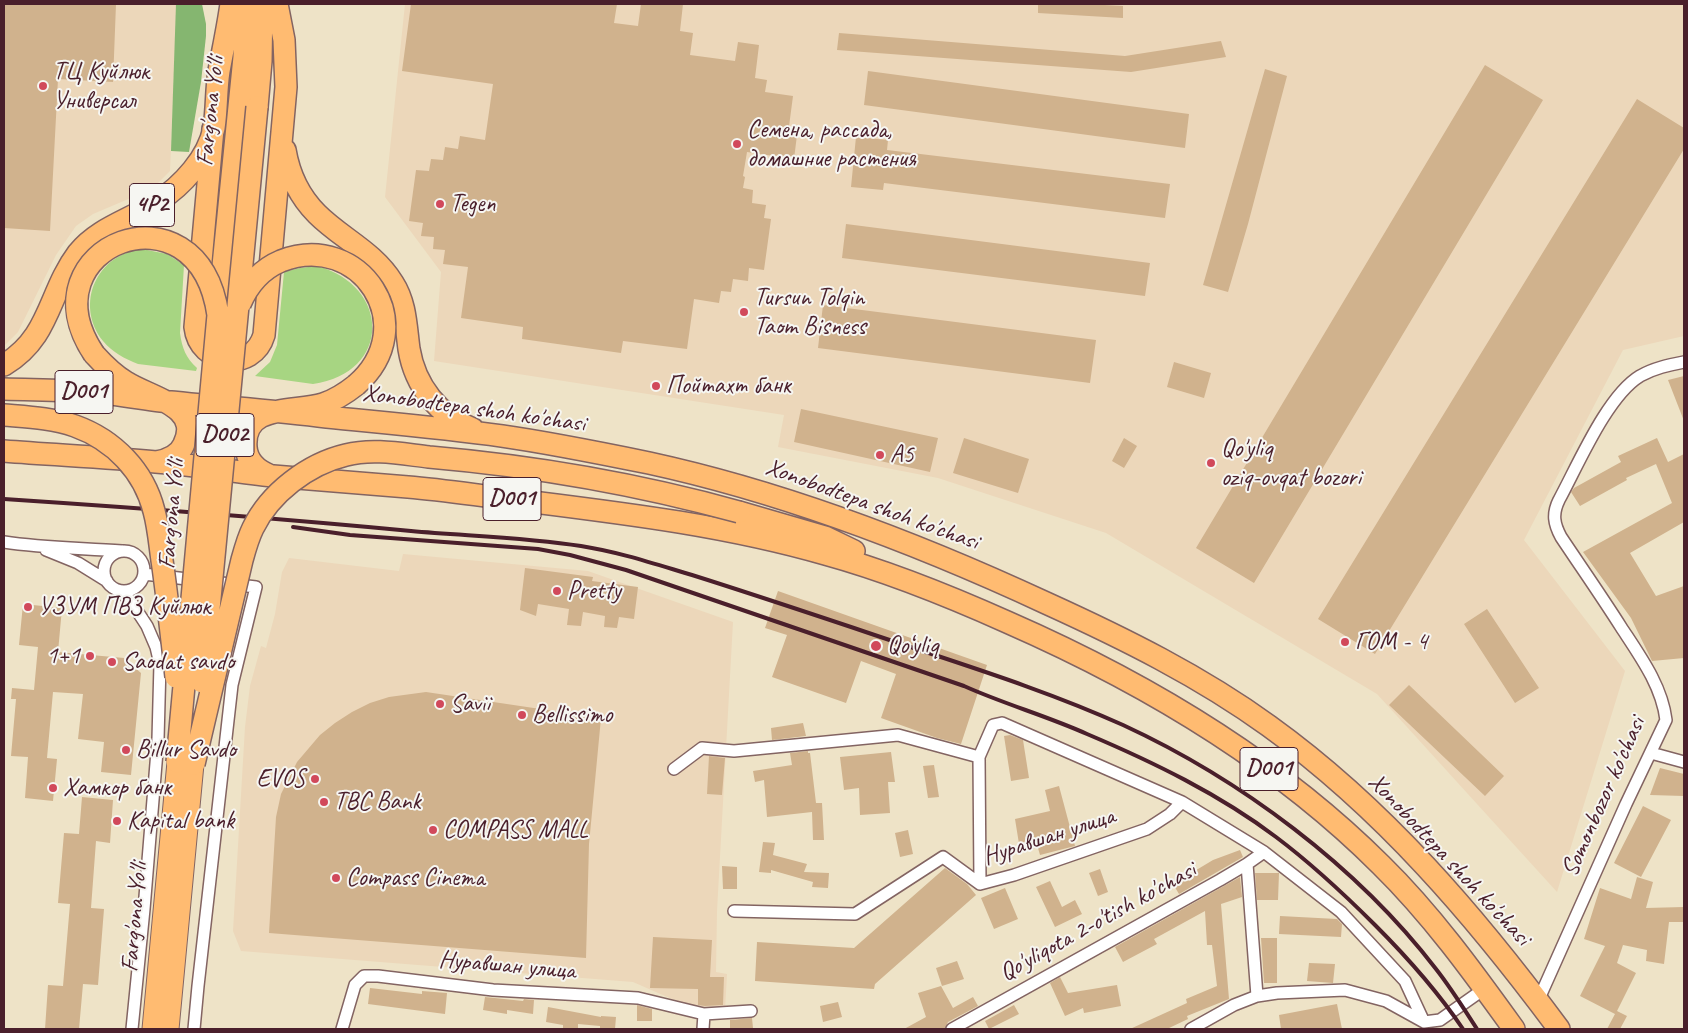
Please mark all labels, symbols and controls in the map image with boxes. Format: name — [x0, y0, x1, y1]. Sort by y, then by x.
street label: Farg'ona Yo'li — [190, 55, 232, 167]
place label: ТЦ Куйлюк Универсал — [53, 57, 149, 116]
marker: ТЦ Куйлюк Универсал — [37, 80, 49, 92]
place label: Семена, рассада, домашние растения — [747, 115, 916, 174]
marker: Семена, рассада, домашние растения — [731, 138, 743, 150]
road number: 4P2 — [130, 184, 174, 226]
place label: Tegen — [450, 189, 496, 219]
marker: Tegen — [434, 198, 446, 210]
place label: Tursun Tolqin Taom Bisness — [754, 283, 866, 342]
marker: Tursun Tolqin Taom Bisness — [738, 306, 750, 318]
road number: D001 — [55, 371, 113, 414]
place label: Пойтахт банк — [666, 371, 791, 401]
street label: Xonobodtepa shoh ko'chasi — [361, 379, 587, 439]
marker: Пойтахт банк — [650, 380, 662, 392]
road number: D002 — [196, 414, 254, 456]
place label: Qo'yliq oziq-ovqat bozori — [1221, 434, 1361, 493]
place label: А5 — [890, 440, 914, 470]
marker: А5 — [874, 449, 886, 461]
street label: Xonobodtepa shoh ko'chasi — [761, 452, 983, 558]
marker: Qo'yliq oziq-ovqat bozori — [1205, 457, 1217, 469]
street label: Farg'ona Yo'li — [152, 458, 192, 570]
road number: D001 — [483, 478, 541, 520]
place label: Pretty — [567, 576, 621, 606]
marker: Pretty — [551, 585, 563, 597]
place label: УЗУМ ПВЗ Куйлюк — [38, 592, 210, 622]
marker: УЗУМ ПВЗ Куйлюк — [22, 601, 34, 613]
place label: ГОМ - 4 — [1355, 627, 1427, 657]
place label: Qo‘yliq — [887, 631, 938, 661]
marker: ГОМ - 4 — [1339, 636, 1351, 648]
marker: Qo‘yliq — [869, 639, 883, 653]
place label: 1+1 — [46, 641, 80, 671]
place label: Saodat savdo — [122, 647, 234, 677]
marker: 1+1 — [84, 650, 96, 662]
marker: Saodat savdo — [106, 656, 118, 668]
place label: Savii — [450, 689, 490, 719]
marker: Savii — [434, 698, 446, 710]
place label: Bellissimo — [532, 700, 612, 730]
marker: Bellissimo — [516, 709, 528, 721]
street label: Somonbozor ko'chasi — [1555, 712, 1653, 882]
place label: Billur Savdo — [136, 735, 236, 765]
marker: Billur Savdo — [120, 744, 132, 756]
road number: D001 — [1240, 748, 1298, 791]
place label: EVOS — [257, 764, 305, 794]
street label: Xonobodtepa shoh ko'chasi — [1361, 768, 1537, 952]
place label: Хамкор банк — [63, 773, 171, 803]
marker: EVOS — [309, 773, 321, 785]
marker: Хамкор банк — [47, 782, 59, 794]
place label: TBC Bank — [334, 787, 421, 817]
marker: TBC Bank — [318, 796, 330, 808]
street label: Нуравшан улица — [979, 802, 1119, 872]
place label: Kapital bank — [127, 806, 234, 836]
marker: Kapital bank — [111, 815, 123, 827]
place label: COMPASS MALL — [443, 815, 588, 845]
marker: COMPASS MALL — [427, 824, 439, 836]
street label: Qo'yliqota 2-o'tish ko'chasi — [994, 856, 1202, 988]
street label: Farg'ona Yo'li — [115, 861, 155, 973]
place label: Compass Cinema — [346, 863, 485, 893]
marker: Compass Cinema — [330, 872, 342, 884]
street label: Нуравшан улица — [437, 945, 577, 987]

